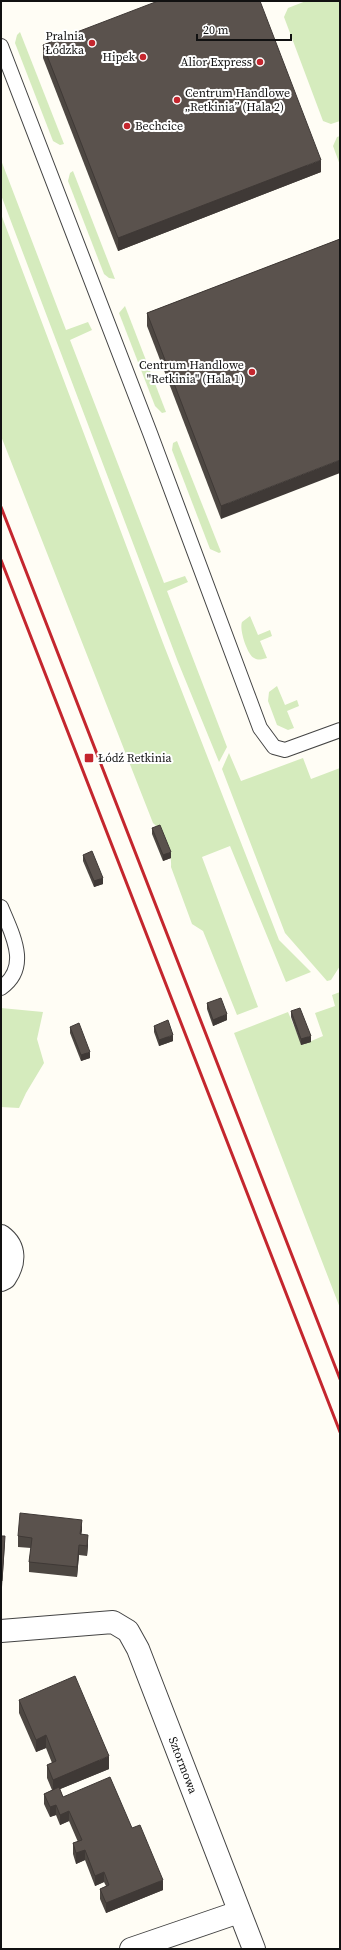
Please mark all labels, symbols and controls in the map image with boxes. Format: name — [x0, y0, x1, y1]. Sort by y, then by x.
scale bar — [197, 16, 291, 42]
text: 20 m — [203, 22, 229, 38]
place label: Pralnia Łódzka — [45, 28, 85, 58]
marker: Pralnia Łódzka — [87, 38, 97, 48]
place label: Hipek — [103, 49, 135, 65]
marker: Hipek — [138, 52, 148, 62]
place label: Alior Express — [181, 54, 252, 70]
marker: Alior Express — [255, 57, 265, 67]
place label: Centrum Handlowe „Retkinia” (Hala 2) — [185, 85, 290, 115]
marker: Centrum Handlowe „Retkinia” (Hala 2) — [172, 95, 182, 105]
place label: Bechcice — [135, 118, 183, 134]
marker: Bechcice — [122, 121, 132, 131]
place label: Centrum Handlowe "Retkinia" (Hala 1) — [139, 357, 244, 387]
marker: Centrum Handlowe "Retkinia" (Hala 1) — [247, 367, 257, 377]
place label: Łódź Retkinia — [98, 750, 173, 766]
marker: Łódź Retkinia — [83, 752, 95, 764]
street label: Sztormowa — [165, 1734, 201, 1797]

